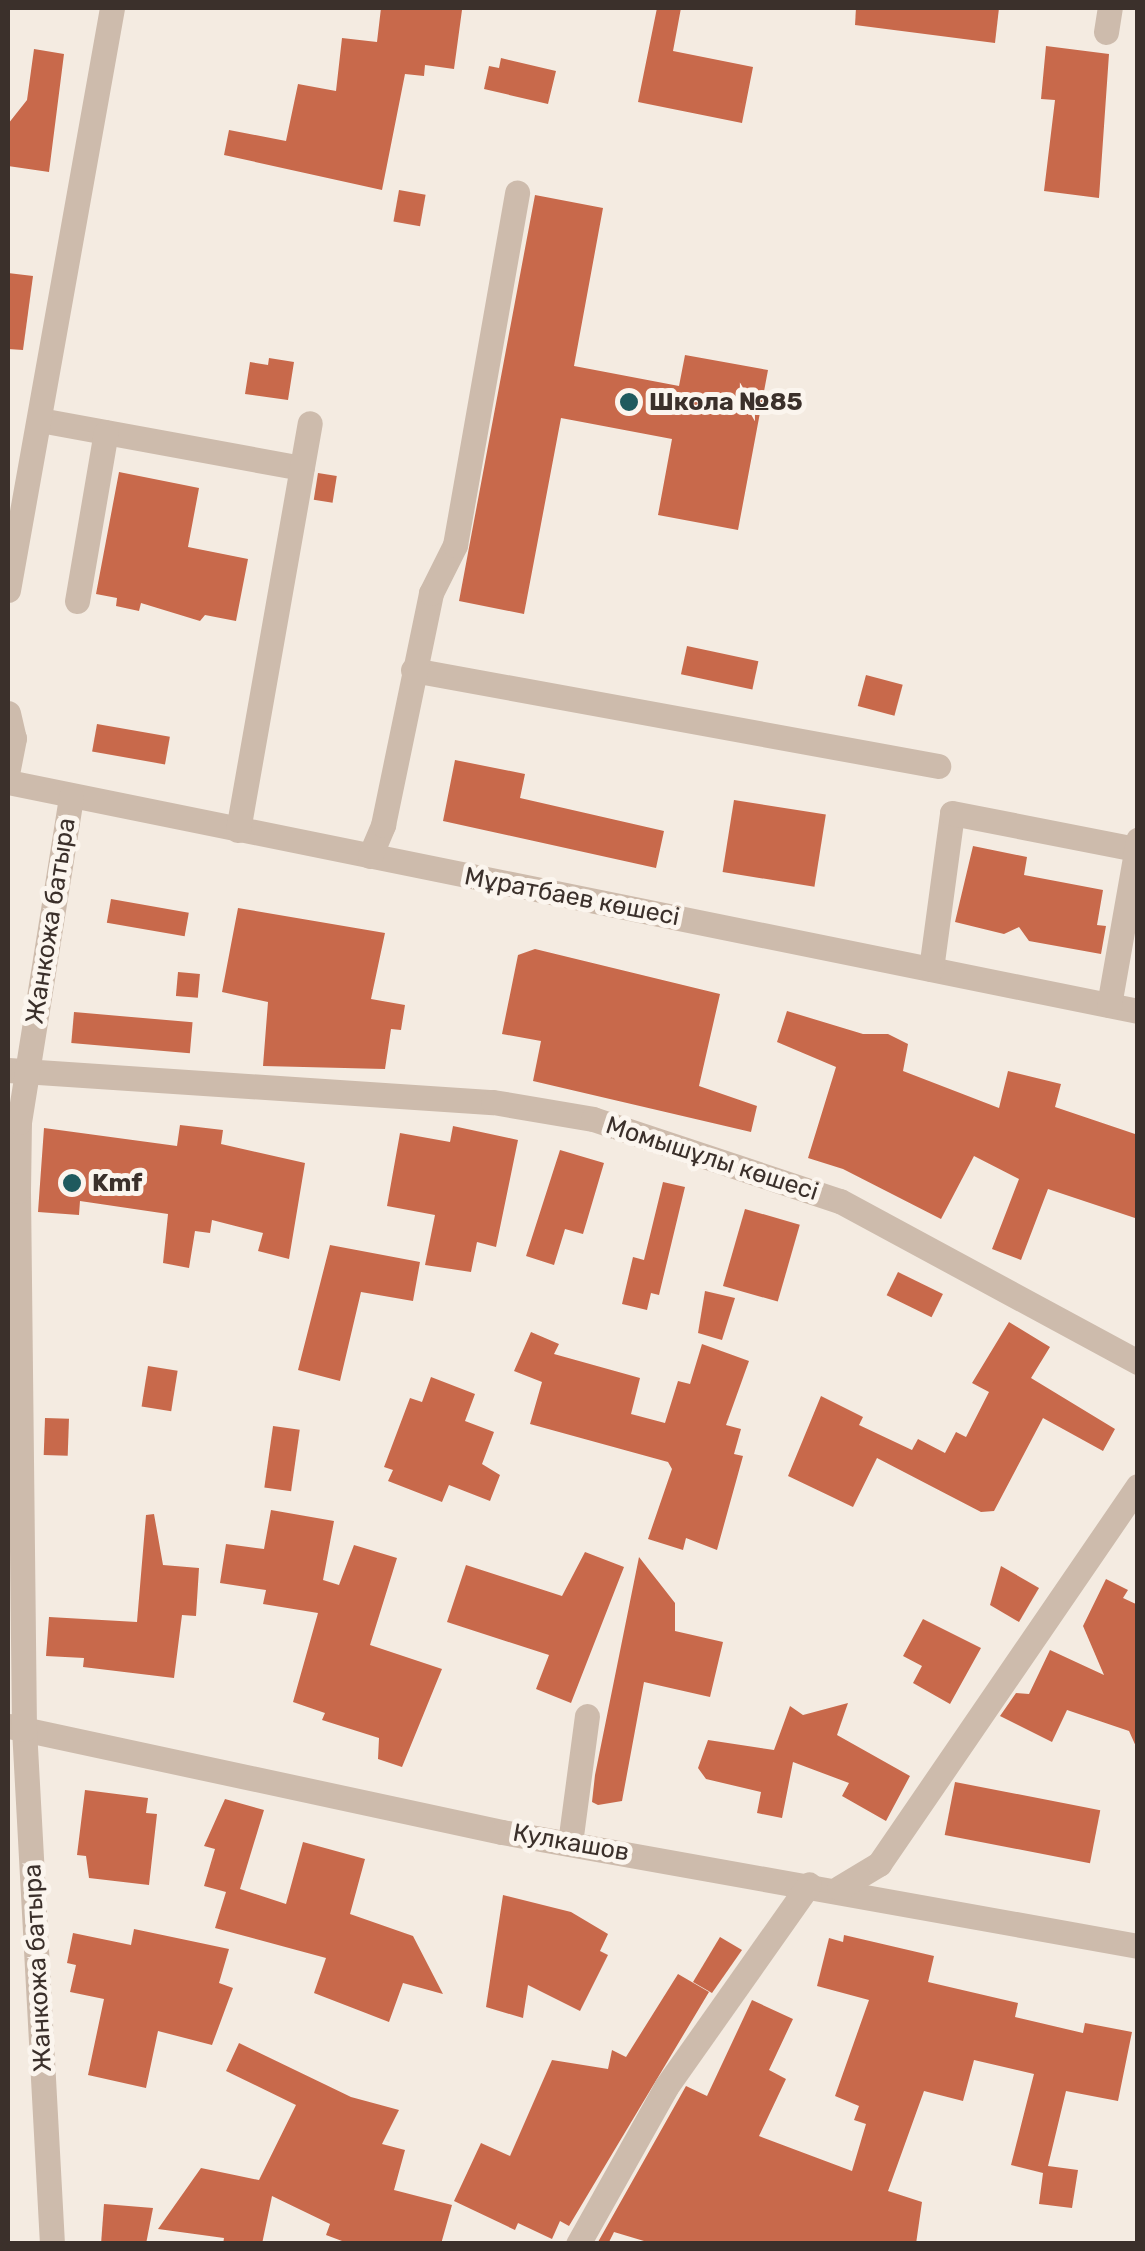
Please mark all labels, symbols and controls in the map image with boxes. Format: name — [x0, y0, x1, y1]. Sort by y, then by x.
place label: Школа №85 — [649, 387, 803, 417]
marker: Школа №85 — [618, 391, 640, 413]
street label: Жанкожа батыра — [20, 816, 82, 1026]
street label: Мұратбаев көшесі — [462, 861, 682, 933]
street label: Момышұлы көшесі — [602, 1111, 822, 1207]
place label: Kmf — [92, 1168, 142, 1198]
marker: Kmf — [61, 1172, 83, 1194]
street label: Кулкашов — [511, 1818, 631, 1868]
street label: Жанкожа батыра — [18, 1863, 58, 2073]

